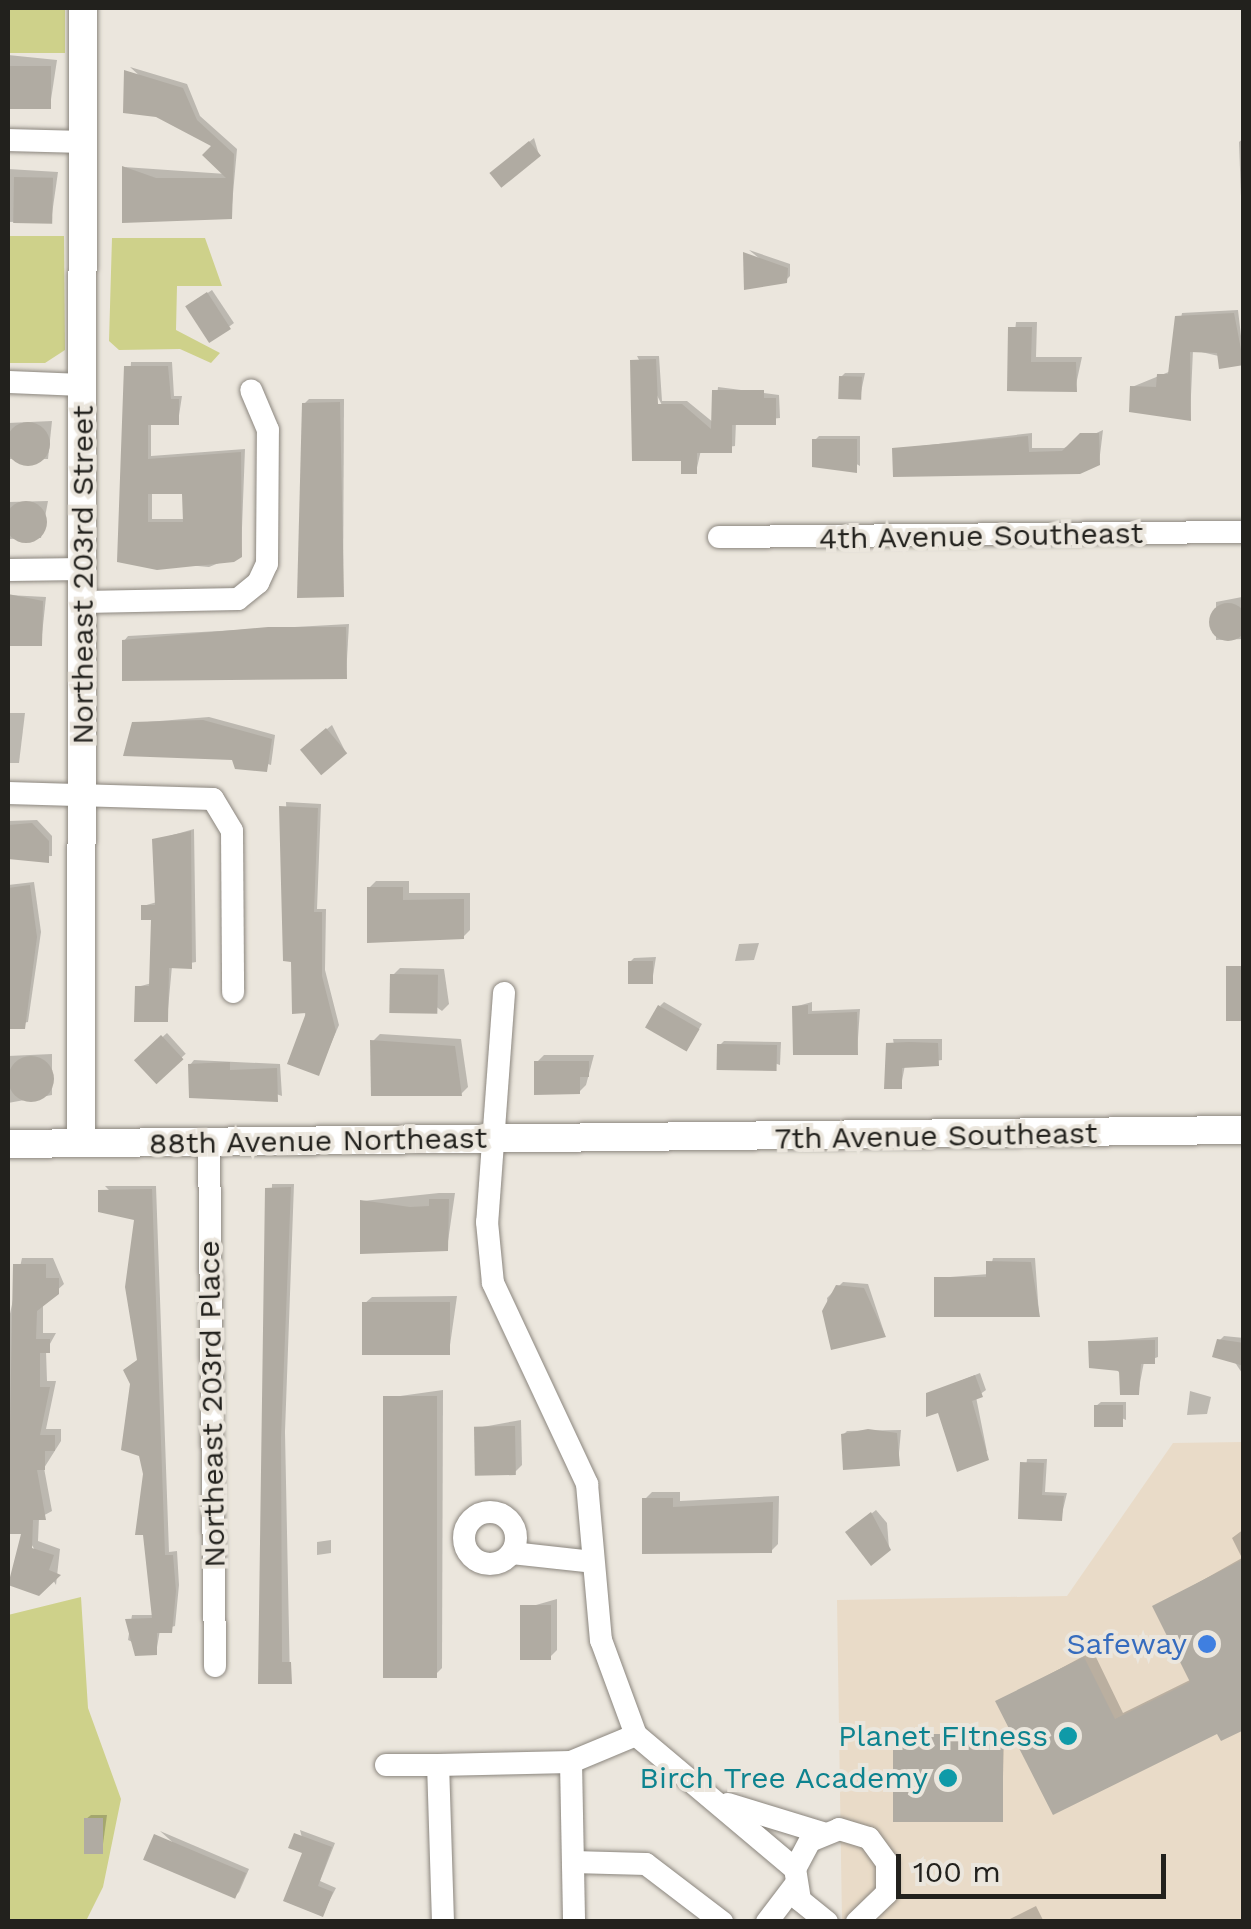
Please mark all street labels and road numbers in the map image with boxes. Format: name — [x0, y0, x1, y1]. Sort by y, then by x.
street label: Northeast 203rd Street — [65, 405, 101, 745]
street label: 4th Avenue Southeast — [818, 515, 1144, 557]
street label: 7th Avenue Southeast — [774, 1115, 1098, 1157]
street label: 88th Avenue Northeast — [148, 1120, 488, 1162]
street label: Northeast 203rd Place — [191, 1240, 233, 1568]

